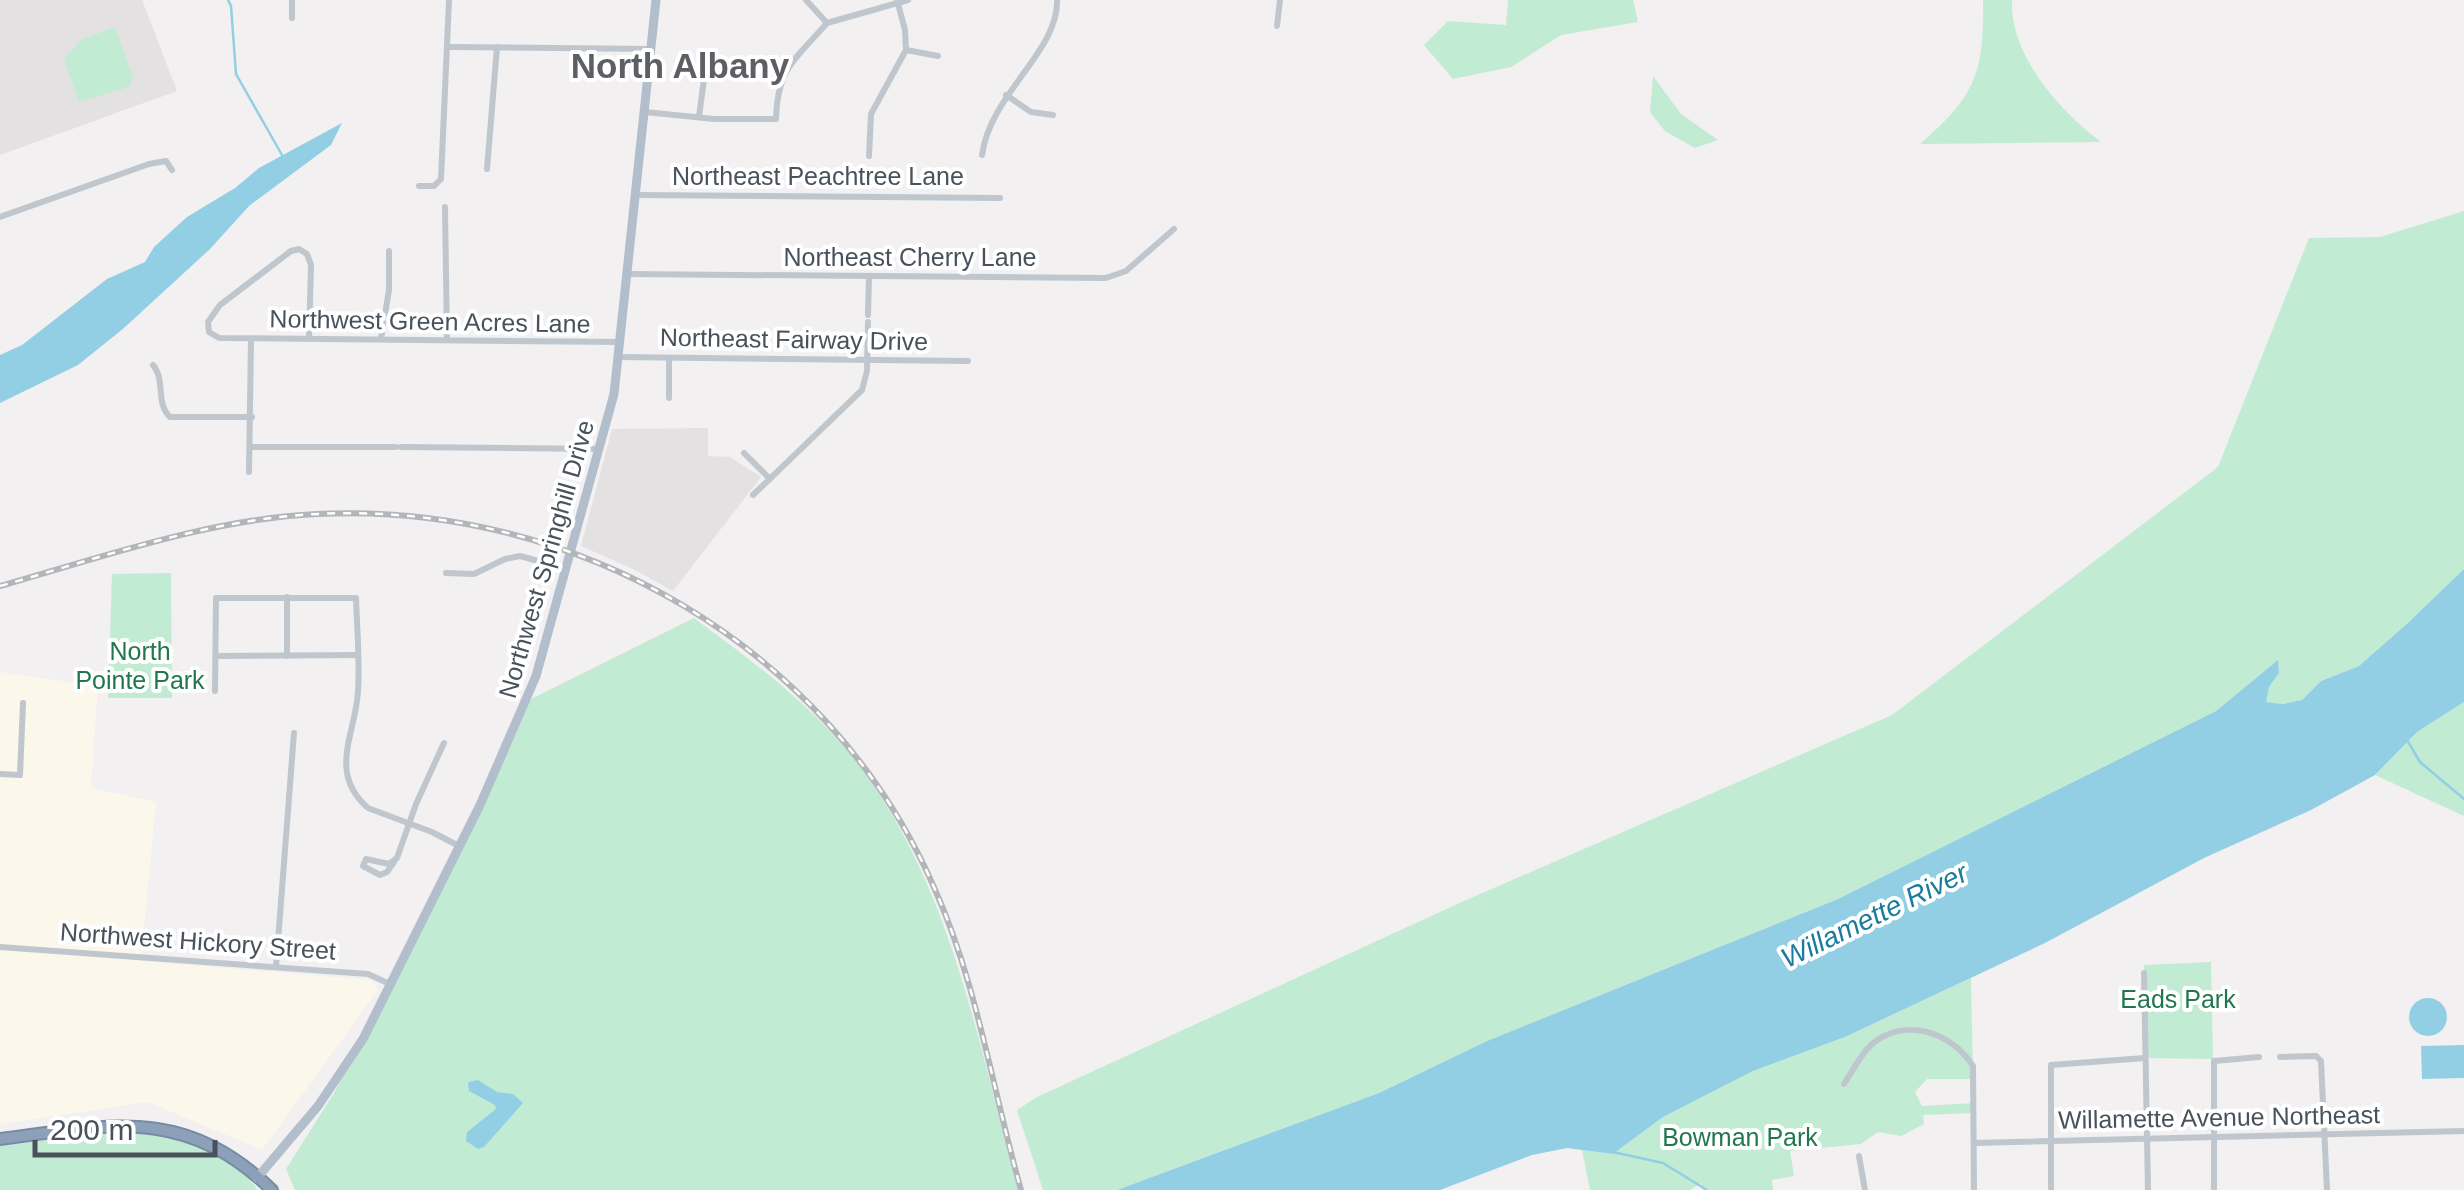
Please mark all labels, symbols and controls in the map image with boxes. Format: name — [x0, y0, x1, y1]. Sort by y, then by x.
district label: North Albany — [571, 46, 790, 85]
street label: Northeast Peachtree Lane — [672, 162, 964, 190]
street label: Northeast Cherry Lane — [784, 243, 1036, 271]
street label: Northwest Green Acres Lane — [269, 304, 591, 338]
street label: Northeast Fairway Drive — [660, 323, 928, 355]
street label: Northwest Springhill Drive — [493, 417, 599, 701]
park label: North Pointe Park — [75, 637, 205, 694]
water label: Willamette River — [1776, 856, 1974, 974]
street label: Northwest Hickory Street — [59, 917, 337, 965]
park label: Eads Park — [2120, 985, 2236, 1013]
scale bar — [35, 1095, 215, 1157]
street label: Willamette Avenue Northeast — [2058, 1100, 2380, 1134]
text: 200 m — [50, 1113, 133, 1146]
park label: Bowman Park — [1662, 1123, 1818, 1151]

